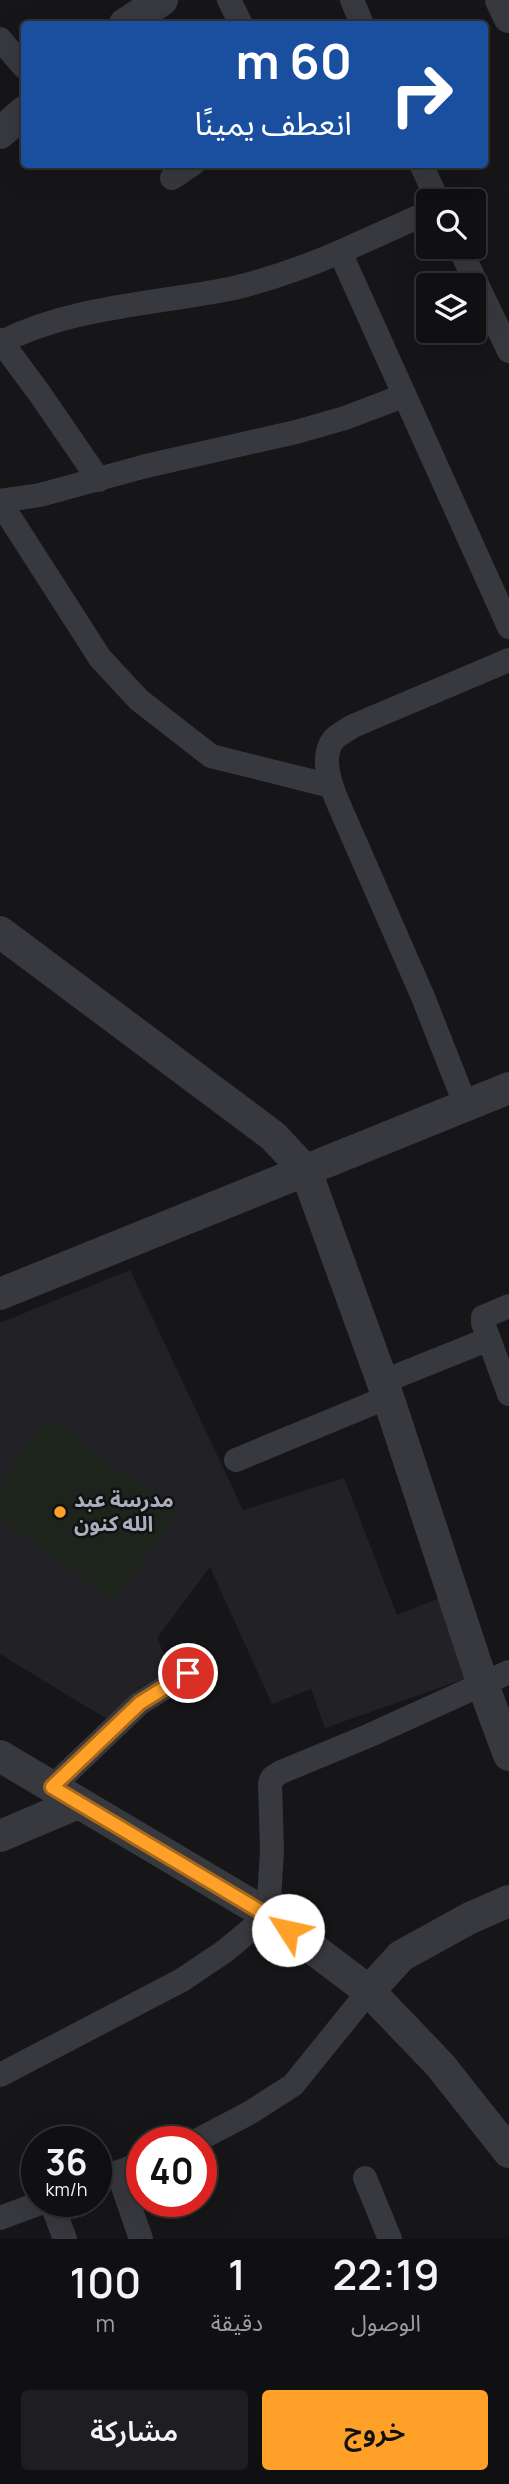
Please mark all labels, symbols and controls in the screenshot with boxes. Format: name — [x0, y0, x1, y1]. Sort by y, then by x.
text: 60 m — [235, 27, 352, 94]
icon: right — [376, 49, 467, 140]
text: انعطف يمينًا — [195, 101, 352, 145]
map controls — [416, 189, 486, 343]
button: search — [416, 189, 486, 259]
button: layers — [416, 273, 486, 343]
place label: مدرسة عبد الله كنون — [74, 1485, 174, 1537]
marker: مدرسة عبد الله كنون — [52, 1504, 68, 1520]
pin — [158, 1643, 218, 1703]
icon: arrive — [169, 1654, 207, 1692]
position arrow — [251, 1893, 325, 1967]
speed limit sign: 40 — [126, 2126, 217, 2217]
text: 36 — [45, 2138, 88, 2186]
text: km/h — [46, 2177, 87, 2201]
text: 1 — [228, 2245, 246, 2303]
text: 22:19 — [333, 2245, 440, 2303]
text: 100 — [70, 2253, 141, 2311]
text: دقيقة — [211, 2306, 263, 2338]
text: الوصول — [351, 2306, 421, 2338]
text: m — [96, 2307, 115, 2339]
button: مشاركة — [21, 2390, 248, 2470]
button: خروج — [262, 2390, 488, 2470]

